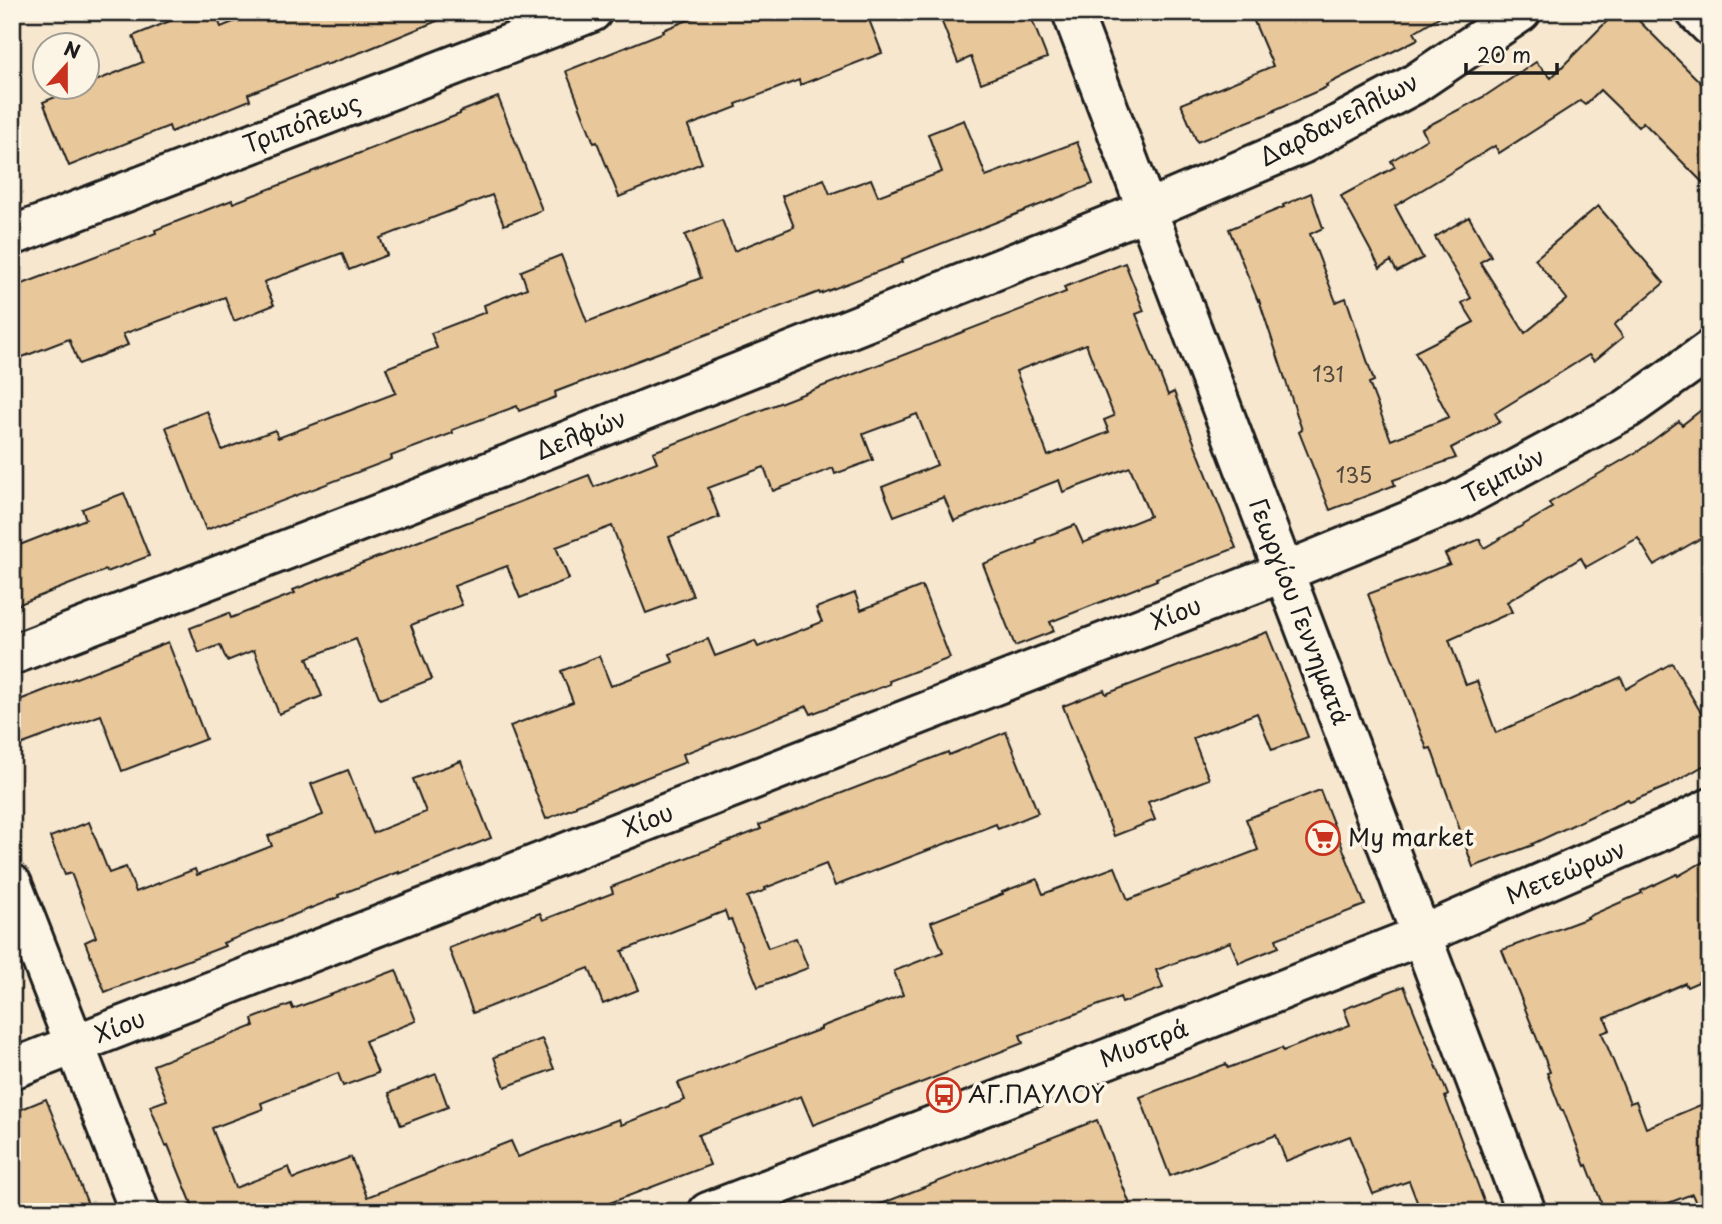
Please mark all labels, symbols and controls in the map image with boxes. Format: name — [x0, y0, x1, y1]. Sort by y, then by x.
north arrow — [32, 32, 102, 102]
scale bar — [1466, 32, 1558, 76]
text: N — [60, 33, 84, 65]
text: 20 m — [1477, 38, 1531, 70]
street label: Δαρδανελλίων — [1252, 63, 1424, 174]
street label: Τριπόλεως — [237, 83, 365, 161]
house number: 131 — [1312, 357, 1344, 389]
street label: Δελφών — [529, 399, 631, 468]
street label: Τεμπών — [1455, 437, 1551, 511]
house number: 135 — [1336, 458, 1372, 490]
street label: Γεωργίου Γεννηματά — [1241, 493, 1361, 730]
street label: Χίου — [1145, 586, 1206, 638]
street label: Χίου — [617, 793, 678, 845]
place label: My market — [1348, 818, 1474, 854]
supermarket icon: My market — [1304, 819, 1342, 857]
street label: Μετεώρων — [1500, 830, 1631, 913]
street label: Χίου — [89, 999, 150, 1051]
street label: Μυστρά — [1094, 1009, 1193, 1075]
place label: ΑΓ.ΠΑΥΛΟΥ — [968, 1075, 1105, 1111]
bus stop icon: ΑΓ.ΠΑΥΛΟΥ — [925, 1076, 963, 1114]

